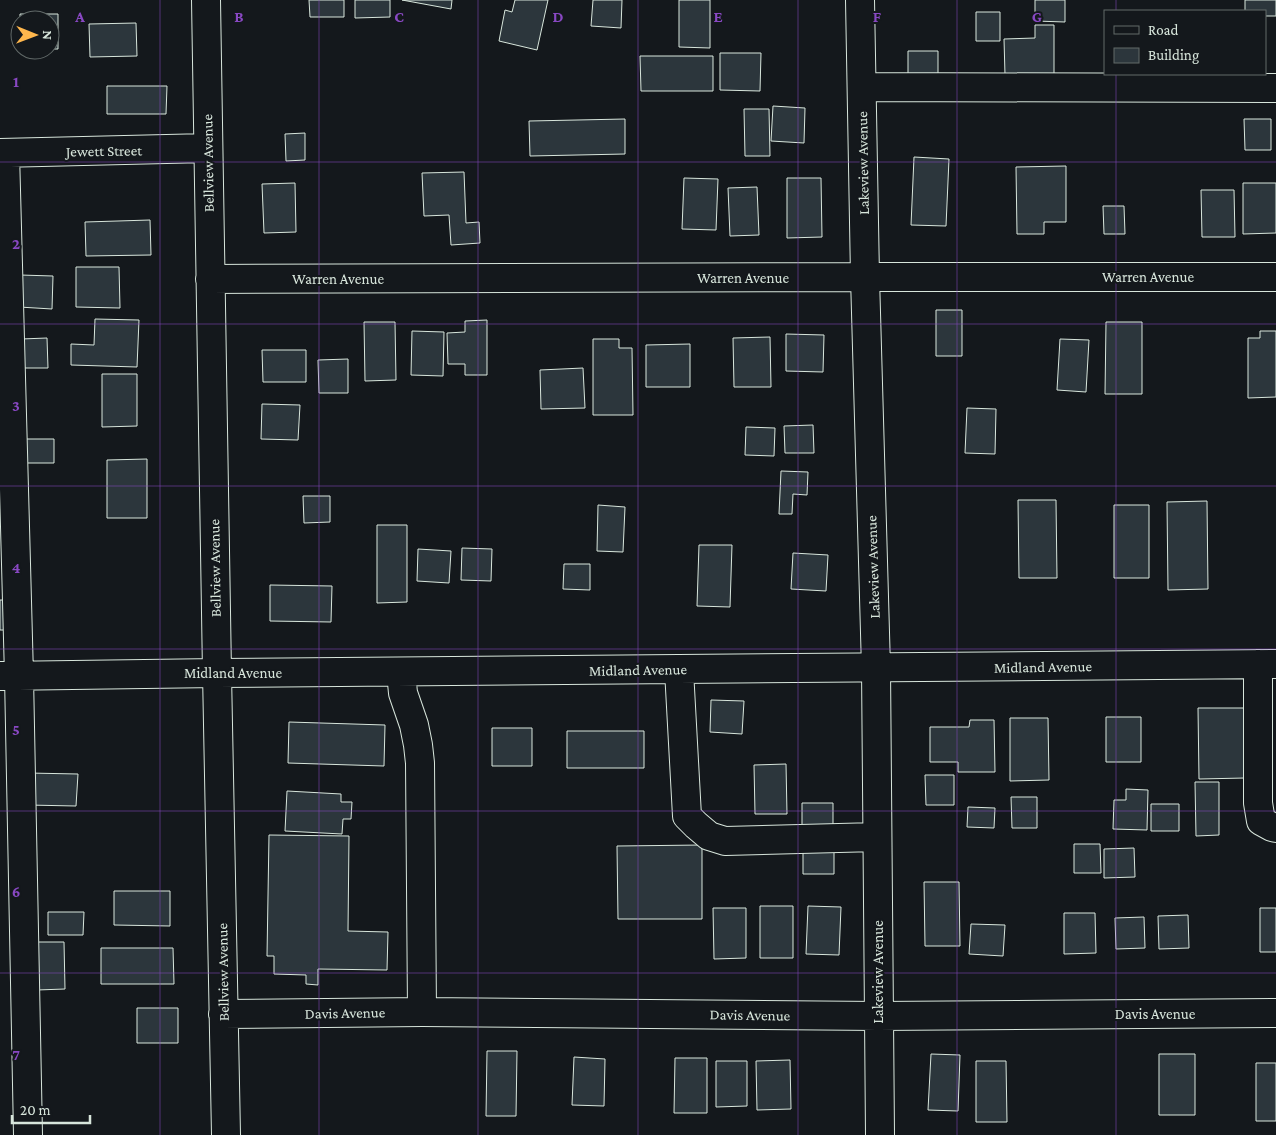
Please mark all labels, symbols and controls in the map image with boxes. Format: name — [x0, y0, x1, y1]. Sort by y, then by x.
text: A — [74, 8, 85, 25]
text: B — [234, 8, 244, 25]
text: C — [394, 8, 404, 25]
text: D — [552, 8, 564, 25]
text: E — [713, 8, 723, 25]
text: F — [873, 8, 882, 25]
text: G — [1032, 8, 1042, 25]
north arrow — [10, 10, 60, 60]
legend — [1104, 10, 1266, 75]
text: Road — [1148, 22, 1179, 38]
text: N — [40, 30, 56, 41]
text: Building — [1148, 47, 1199, 64]
text: 1 — [13, 73, 19, 90]
street label: Lakeview Avenue — [854, 111, 872, 215]
street label: Bellview Avenue — [199, 113, 217, 212]
street label: Jewett Street — [64, 142, 143, 161]
text: 2 — [12, 235, 20, 252]
street label: Warren Avenue — [1102, 269, 1194, 285]
street label: Warren Avenue — [697, 270, 789, 286]
street label: Warren Avenue — [292, 271, 384, 287]
text: 3 — [12, 397, 20, 414]
street label: Lakeview Avenue — [863, 515, 883, 619]
street label: Bellview Avenue — [206, 518, 224, 617]
text: 4 — [12, 559, 21, 576]
street label: Midland Avenue — [994, 658, 1093, 676]
street label: Midland Avenue — [589, 661, 688, 679]
street label: Midland Avenue — [184, 665, 282, 681]
text: 5 — [12, 721, 20, 738]
text: 6 — [12, 883, 20, 900]
street label: Lakeview Avenue — [870, 920, 886, 1024]
street label: Bellview Avenue — [214, 922, 232, 1021]
street label: Davis Avenue — [305, 1004, 386, 1022]
street label: Davis Avenue — [710, 1006, 791, 1024]
street label: Davis Avenue — [1115, 1006, 1196, 1022]
text: 7 — [12, 1046, 20, 1063]
scale bar — [12, 1092, 90, 1124]
text: 20 m — [20, 1102, 51, 1118]

